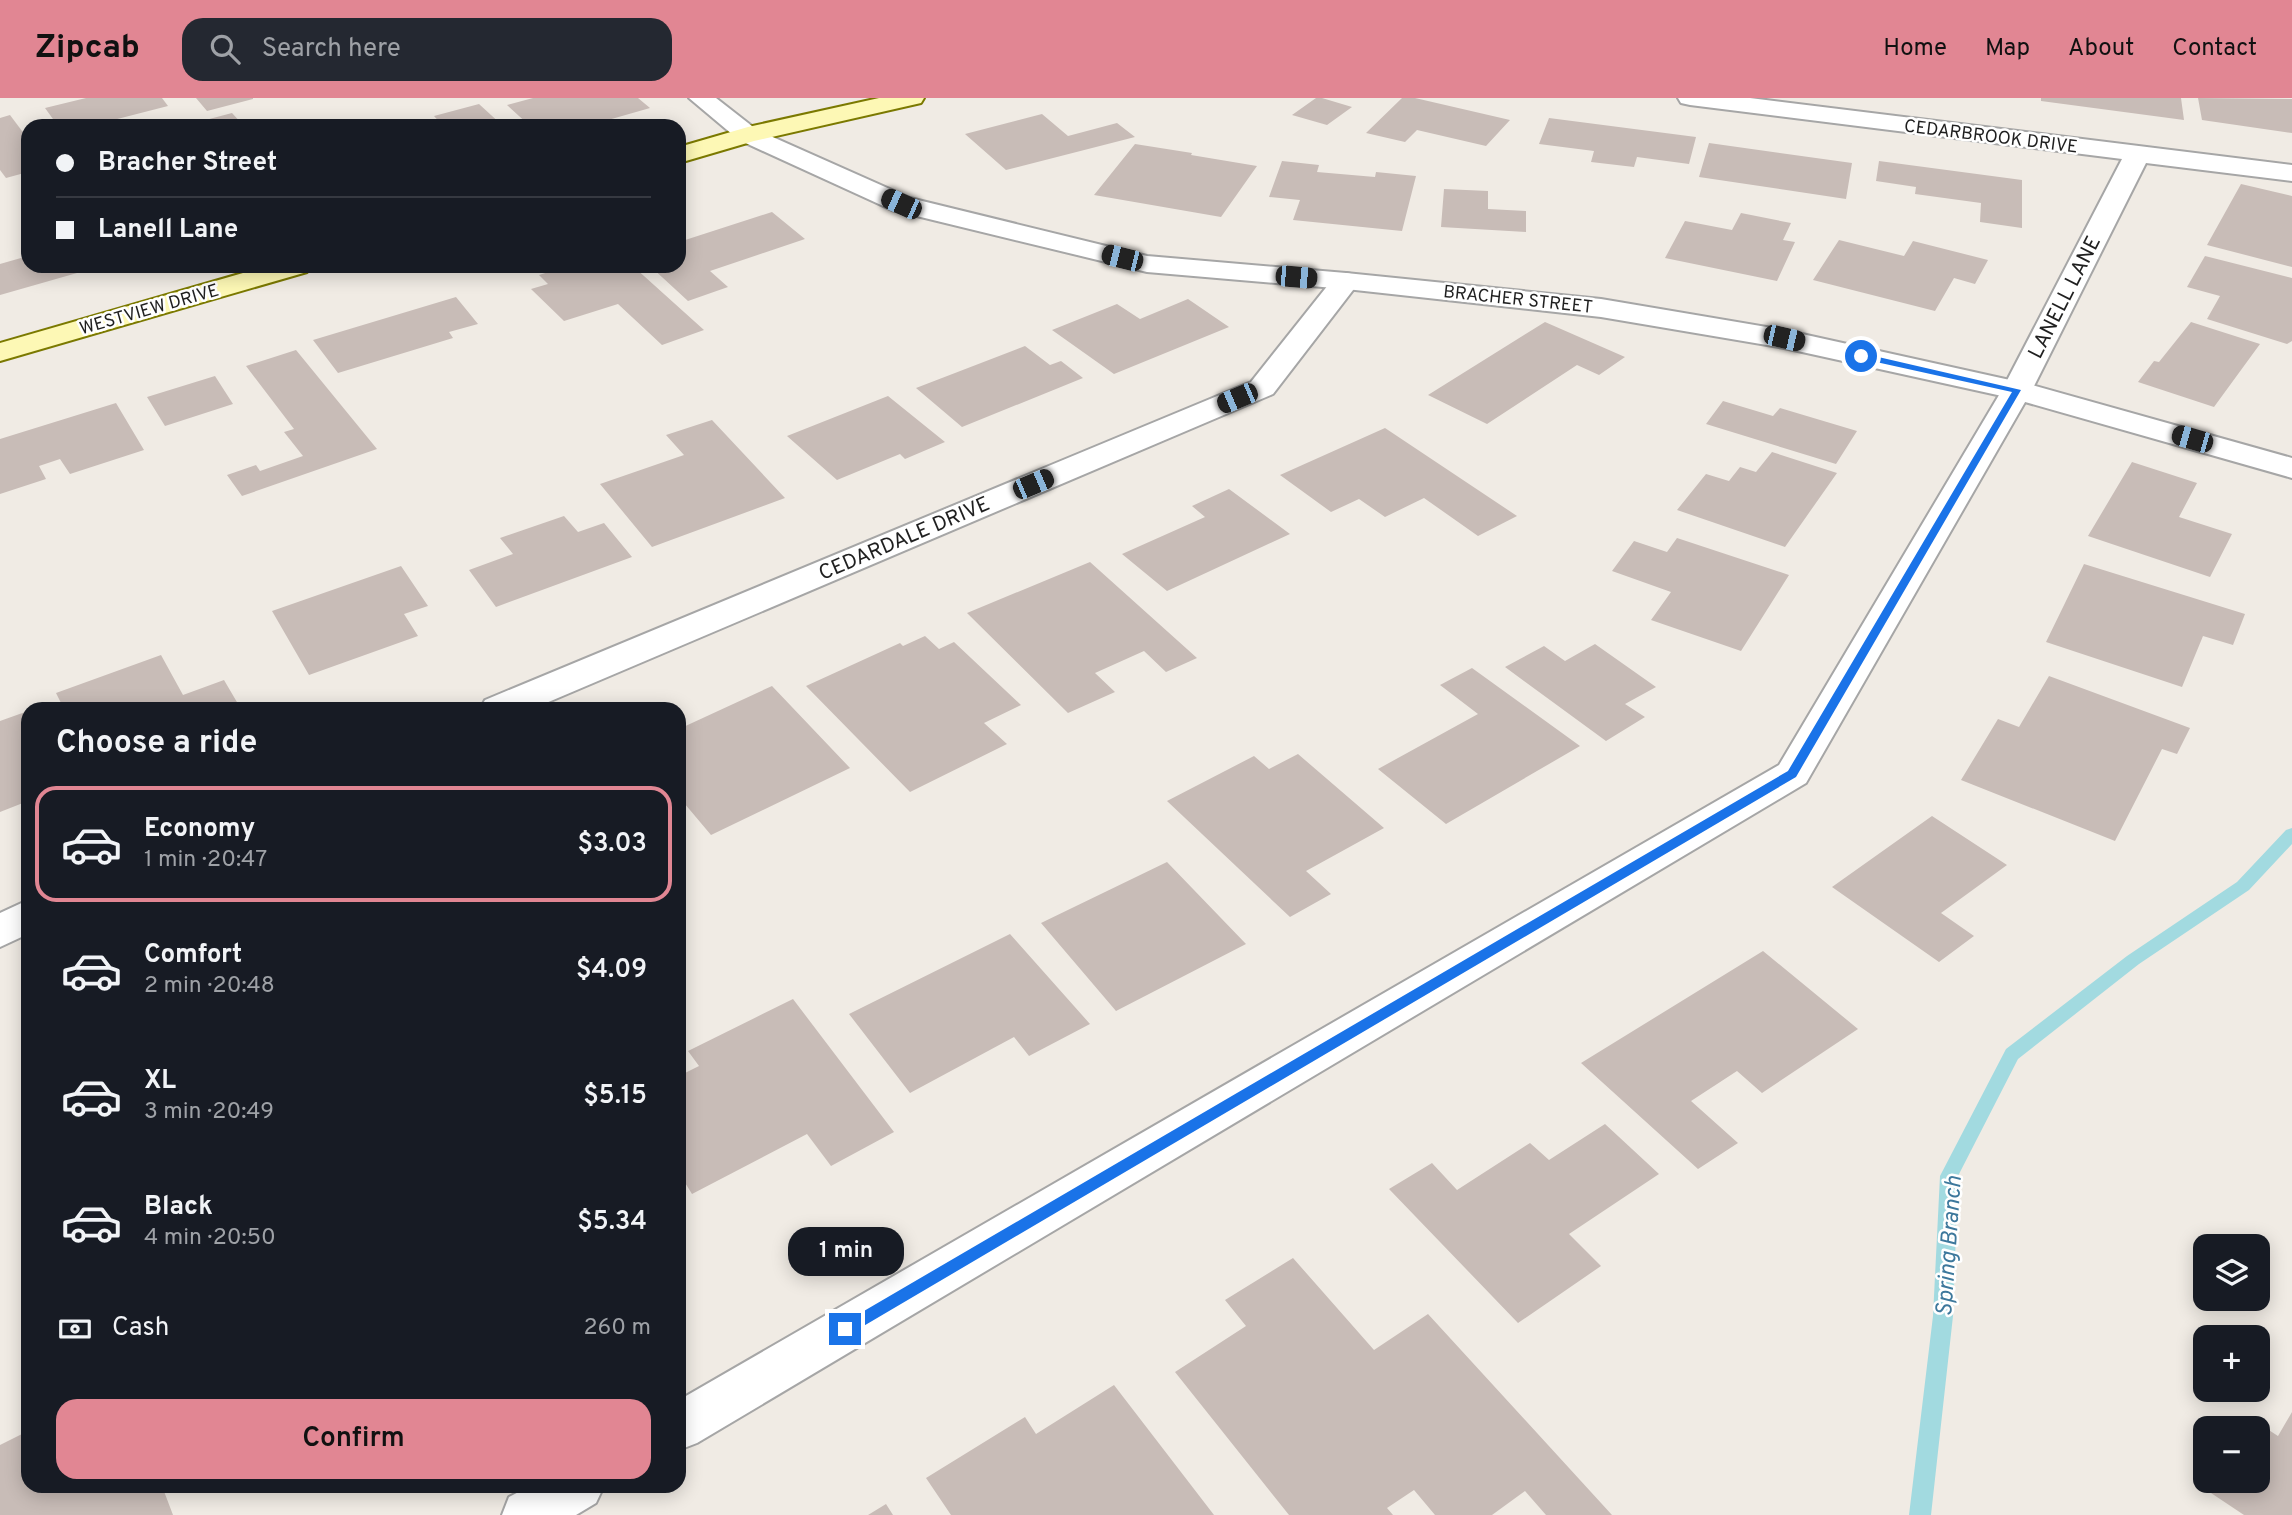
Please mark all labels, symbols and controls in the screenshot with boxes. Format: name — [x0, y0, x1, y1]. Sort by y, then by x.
search box — [182, 18, 672, 81]
text: Zipcab — [35, 28, 140, 70]
icon: search — [206, 30, 244, 68]
text: Search here — [262, 33, 401, 66]
text: Home — [1883, 34, 1947, 64]
text: Map — [1985, 34, 2030, 64]
text: About — [2068, 34, 2134, 64]
text: Contact — [2172, 34, 2257, 64]
street label: CEDARBROOK DRIVE — [1903, 115, 2079, 160]
text: Bracher Street — [98, 147, 277, 180]
car — [878, 186, 925, 222]
text: Lanell Lane — [98, 214, 238, 247]
street label: LANELL LANE — [2023, 232, 2108, 364]
car — [1100, 243, 1145, 273]
car — [1275, 265, 1318, 289]
street label: WESTVIEW DRIVE — [77, 280, 222, 341]
street label: BRACHER STREET — [1442, 281, 1594, 320]
car — [1762, 323, 1807, 353]
route start — [1845, 340, 1877, 372]
car — [1214, 380, 1261, 416]
car — [2169, 423, 2216, 455]
car — [1010, 466, 1057, 502]
street label: CEDARDALE DRIVE — [815, 491, 994, 588]
text: Choose a ride — [56, 724, 257, 764]
icon: car — [60, 813, 123, 876]
text: Economy — [144, 813, 255, 846]
text: $3.03 — [578, 828, 647, 861]
text: 1 min · 20:47 — [144, 846, 267, 875]
icon: car — [60, 939, 123, 1002]
text: Comfort — [144, 939, 242, 972]
text: $4.09 — [576, 954, 647, 987]
text: 2 min · 20:48 — [144, 972, 275, 1001]
icon: car — [60, 1065, 123, 1128]
text: XL — [144, 1065, 176, 1098]
text: $5.15 — [583, 1080, 647, 1113]
text: 3 min · 20:49 — [144, 1098, 274, 1127]
water label: Spring Branch — [1931, 1174, 1970, 1318]
icon: car — [60, 1191, 123, 1254]
text: Black — [144, 1191, 213, 1224]
text: $5.34 — [577, 1206, 647, 1239]
text: 4 min · 20:50 — [144, 1224, 276, 1253]
callout: 1 min — [787, 1228, 903, 1276]
map controls — [2193, 1234, 2270, 1493]
button: layers — [2193, 1234, 2270, 1311]
text: 1 min — [819, 1237, 873, 1266]
icon: cash — [56, 1310, 94, 1348]
text: Cash — [112, 1312, 169, 1345]
route end — [829, 1313, 861, 1345]
text: 260 m — [584, 1314, 651, 1343]
button: + — [2193, 1325, 2270, 1402]
button: Confirm — [56, 1399, 651, 1479]
button: − — [2193, 1416, 2270, 1493]

